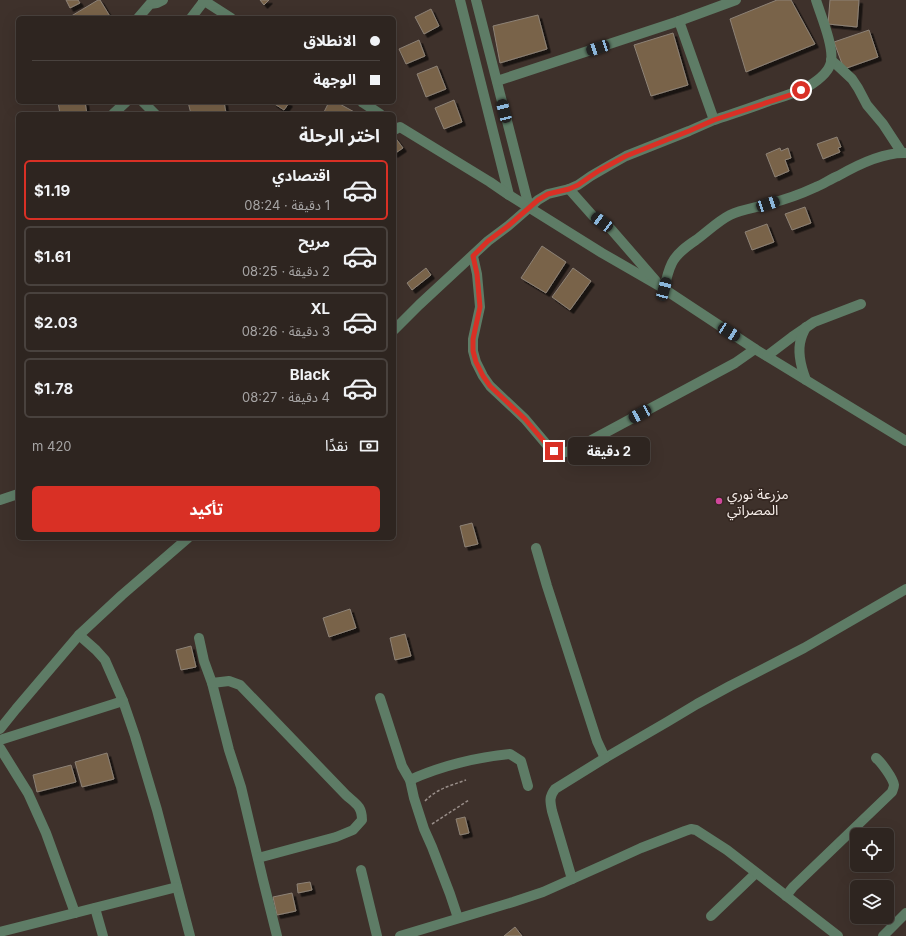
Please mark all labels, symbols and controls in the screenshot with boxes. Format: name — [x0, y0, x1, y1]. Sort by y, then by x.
text: الانطلاق — [304, 31, 356, 50]
car — [585, 39, 611, 57]
text: الوجهة — [313, 70, 356, 89]
route start — [792, 81, 810, 99]
car — [495, 98, 513, 124]
text: اختر الرحلة — [299, 125, 380, 146]
text: اقتصادي — [272, 166, 330, 185]
icon: car — [342, 172, 378, 208]
text: $1.19 — [34, 181, 70, 200]
car — [755, 195, 781, 213]
text: 1 دقيقة · 08:24 — [244, 197, 330, 213]
car — [589, 210, 615, 234]
text: مريح — [298, 232, 330, 251]
icon: car — [342, 238, 378, 274]
text: $1.61 — [34, 247, 71, 266]
text: 2 دقيقة · 08:25 — [242, 263, 330, 279]
car — [655, 276, 673, 302]
text: XL — [310, 299, 330, 318]
icon: car — [342, 304, 378, 340]
text: $2.03 — [34, 313, 78, 332]
car — [716, 320, 742, 344]
text: 3 دقيقة · 08:26 — [242, 323, 330, 339]
text: Black — [290, 365, 330, 384]
icon: car — [342, 370, 378, 406]
text: $1.78 — [34, 379, 73, 398]
text: 4 دقيقة · 08:27 — [242, 389, 330, 405]
car — [627, 403, 653, 425]
icon: cash — [358, 435, 380, 457]
text: نقدًا — [325, 436, 348, 455]
callout: 2 دقيقة — [568, 437, 650, 465]
text: 420 m — [32, 438, 72, 454]
route end — [545, 442, 563, 460]
text: 2 دقيقة — [587, 443, 631, 459]
place label: مزرعة نوري المصراتي — [727, 485, 789, 521]
button: تأكيد — [32, 486, 380, 532]
marker: مزرعة نوري المصراتي — [714, 496, 724, 506]
map controls — [850, 828, 894, 924]
button: locate — [850, 828, 894, 872]
button: layers — [850, 880, 894, 924]

